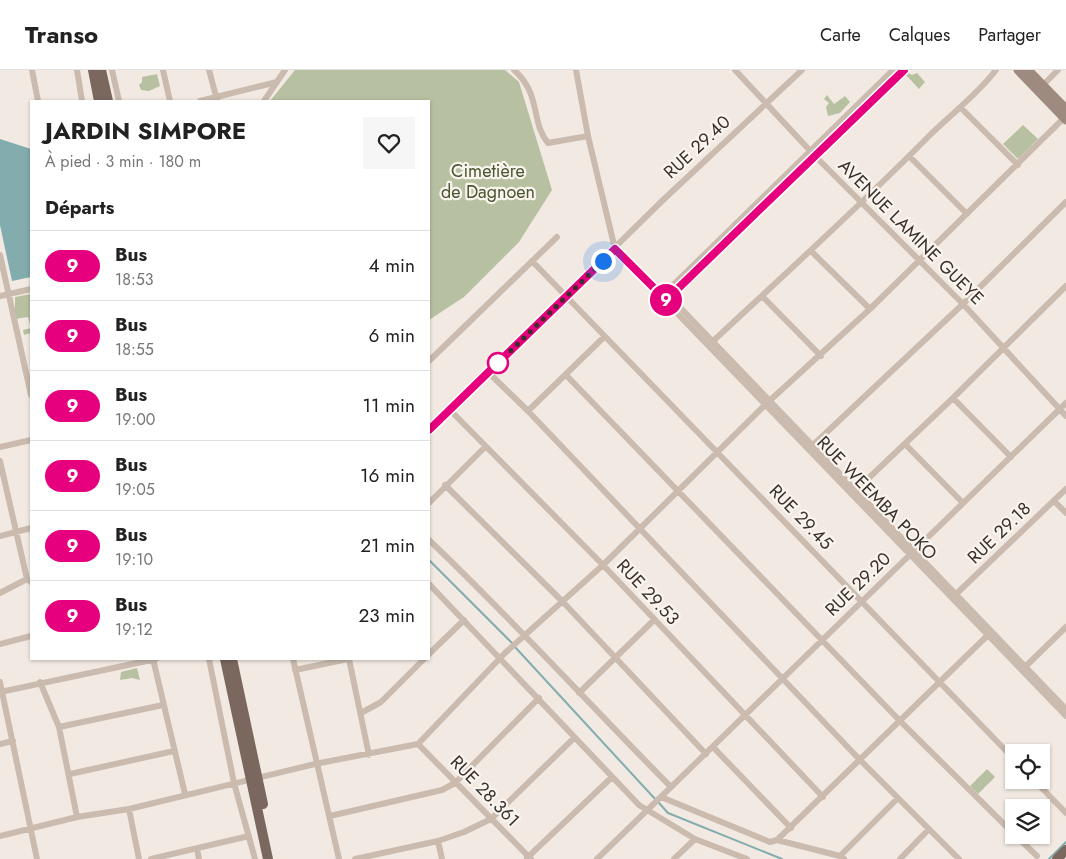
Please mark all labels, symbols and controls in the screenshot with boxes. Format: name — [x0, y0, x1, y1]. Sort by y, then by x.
text: Transo — [25, 17, 98, 52]
text: Carte — [820, 22, 861, 48]
text: Calques — [889, 22, 950, 48]
text: Partager — [978, 22, 1041, 48]
street label: RUE 29.40 — [658, 109, 736, 185]
text: JARDIN SIMPORE — [45, 113, 246, 148]
button: heart — [363, 117, 415, 169]
text: À pied · 3 min · 180 m — [45, 150, 201, 173]
street label: AVENUE LAMINE GUEYE — [832, 153, 990, 311]
park label: Cimetière de Dagnoen — [441, 158, 535, 205]
text: Départs — [45, 194, 114, 221]
text: Bus — [115, 241, 147, 268]
your location — [591, 249, 616, 274]
text: 4 min — [368, 252, 415, 279]
text: 9 — [66, 253, 79, 279]
text: 18:53 — [115, 268, 154, 291]
line badge: 9 — [650, 284, 682, 316]
text: 9 — [660, 287, 672, 313]
text: Bus — [115, 311, 147, 338]
text: 6 min — [369, 322, 415, 349]
text: 9 — [66, 323, 79, 349]
text: 18:55 — [115, 338, 154, 361]
unlabelled marker — [487, 352, 509, 374]
text: Bus — [115, 381, 147, 408]
text: 11 min — [362, 392, 415, 419]
text: 9 — [66, 393, 79, 419]
text: 19:00 — [115, 408, 155, 431]
street label: RUE WEEMBA POKO — [811, 430, 943, 566]
text: Bus — [115, 451, 147, 478]
text: 16 min — [360, 462, 415, 489]
text: 9 — [66, 463, 79, 489]
text: 19:05 — [115, 478, 155, 501]
street label: RUE 29.45 — [763, 478, 839, 556]
street label: RUE 29.18 — [961, 496, 1037, 570]
text: Bus — [115, 521, 147, 548]
text: 21 min — [360, 532, 415, 559]
text: 9 — [66, 533, 79, 559]
street label: RUE 29.20 — [819, 546, 897, 622]
text: 19:10 — [115, 548, 153, 571]
street label: RUE 29.53 — [611, 553, 685, 631]
text: Bus — [115, 591, 147, 618]
text: 23 min — [358, 602, 415, 629]
text: 9 — [66, 603, 79, 629]
text: 19:12 — [115, 618, 153, 641]
map controls — [1005, 744, 1050, 844]
button: locate — [1005, 744, 1050, 789]
street label: RUE 28.361 — [444, 750, 526, 832]
button: layers — [1005, 799, 1050, 844]

